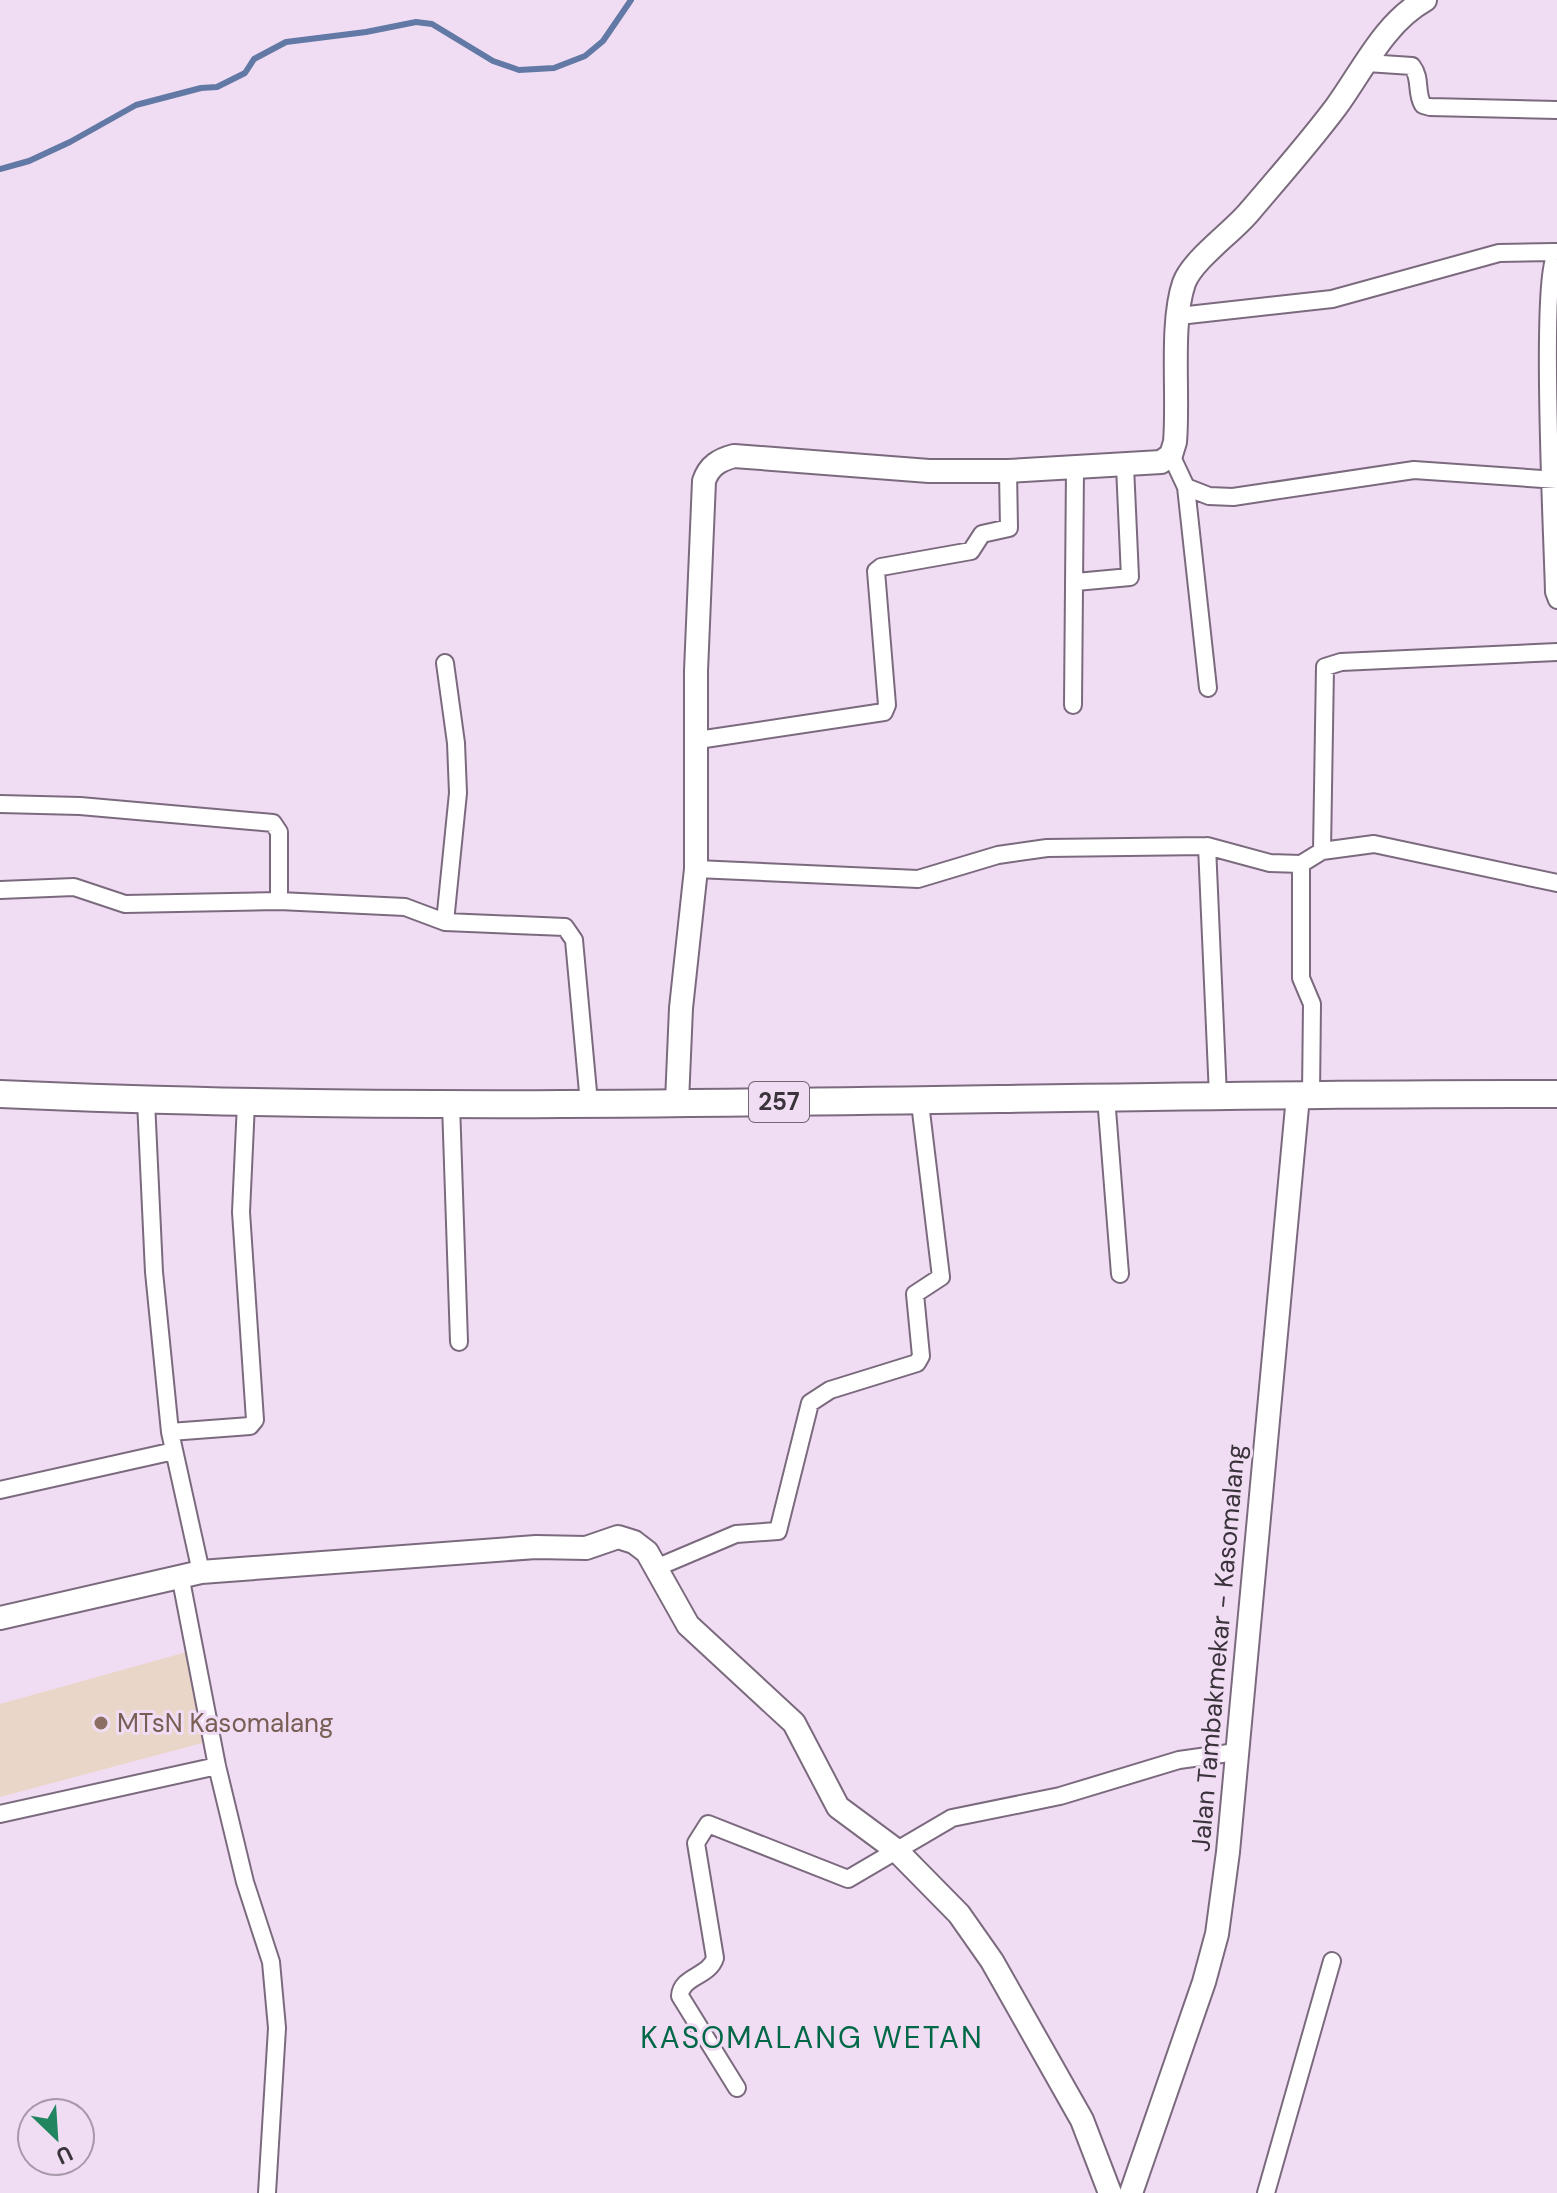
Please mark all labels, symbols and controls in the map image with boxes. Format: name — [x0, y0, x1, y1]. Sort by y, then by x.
road number: 257 — [749, 1082, 809, 1122]
street label: Jalan Tambakmekar - Kasomalang — [1183, 1443, 1253, 1853]
place label: MTsN Kasomalang — [117, 1706, 334, 1740]
marker: MTsN Kasomalang — [92, 1714, 110, 1732]
district label: KASOMALANG WETAN — [640, 2018, 984, 2057]
north arrow — [16, 2097, 96, 2177]
text: U — [51, 2138, 77, 2171]

